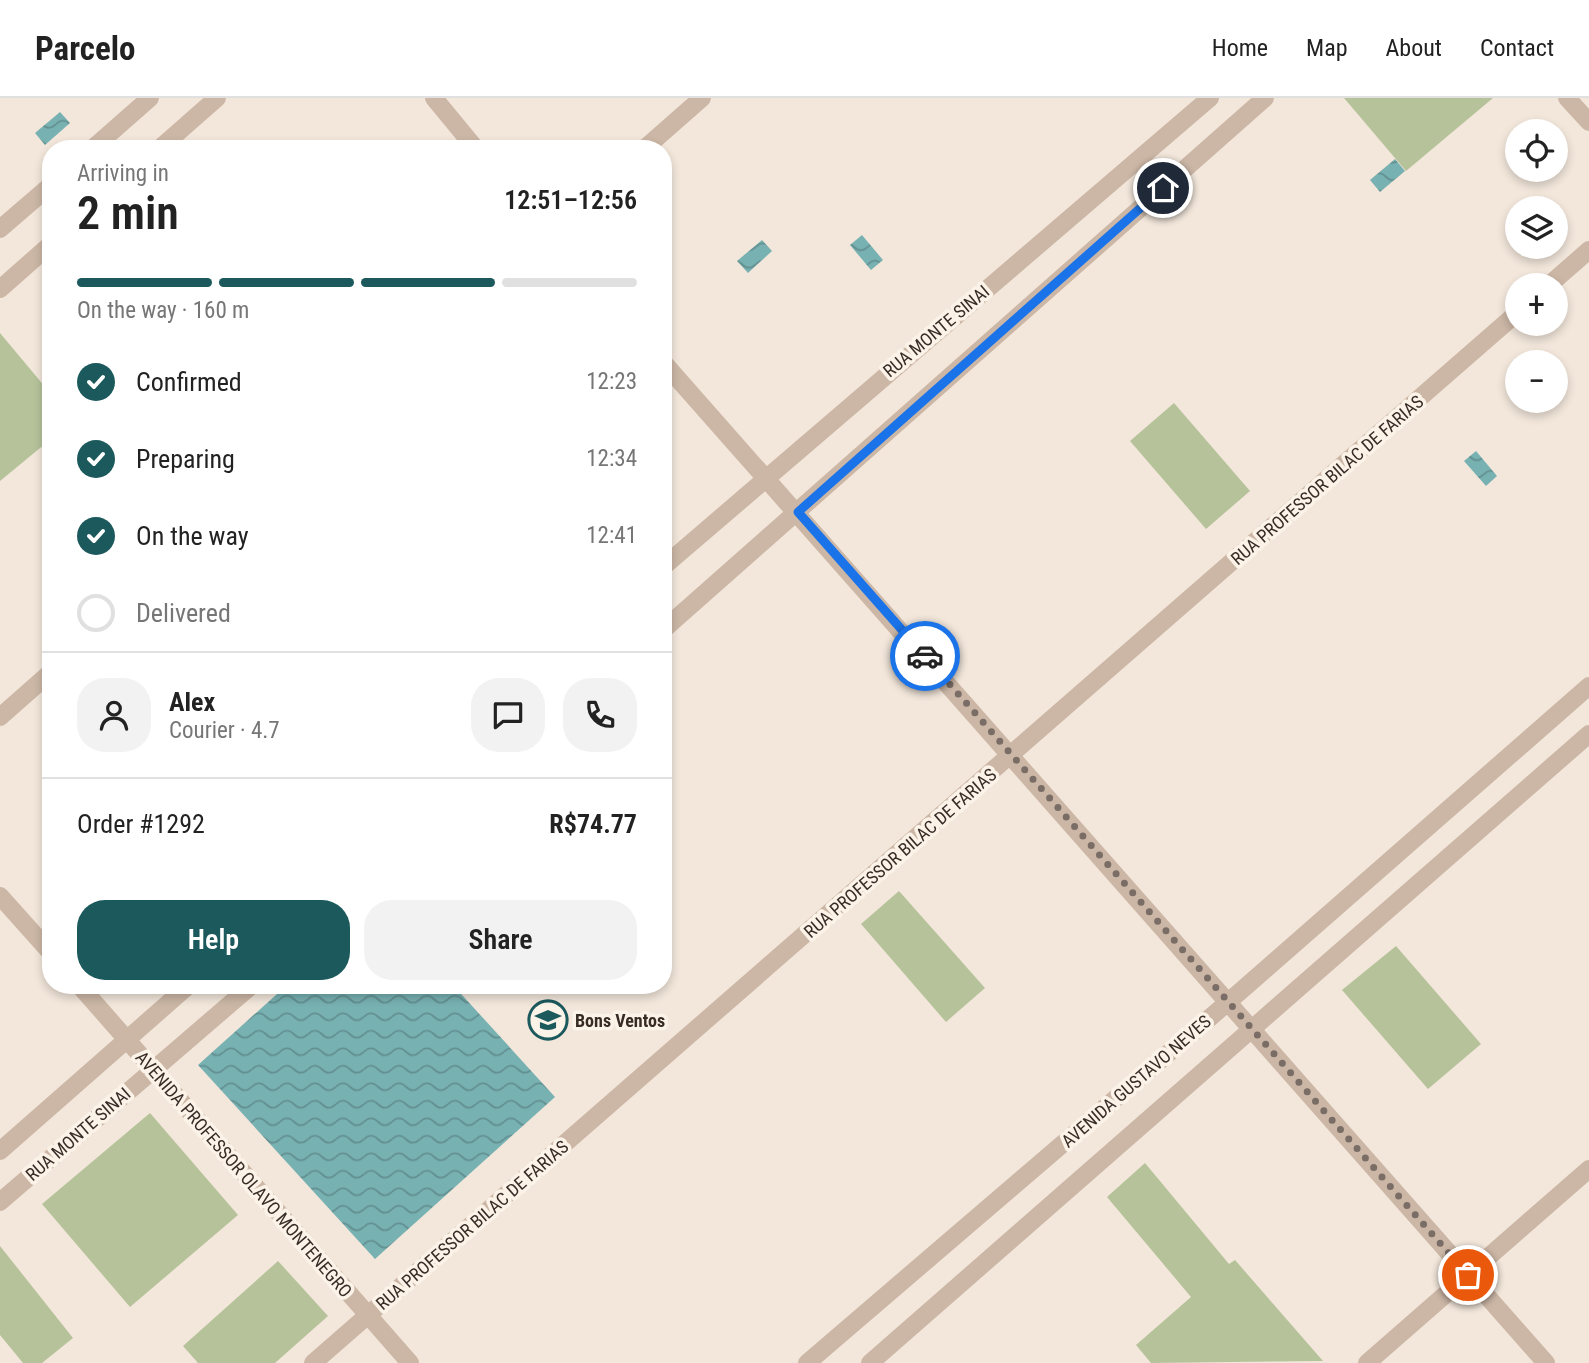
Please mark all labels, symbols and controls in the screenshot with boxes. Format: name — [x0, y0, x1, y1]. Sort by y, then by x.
text: Parcelo — [35, 29, 135, 68]
text: Home — [1212, 34, 1268, 62]
text: Map — [1306, 34, 1348, 62]
text: About — [1386, 34, 1442, 62]
text: Contact — [1480, 34, 1554, 62]
map controls — [1505, 119, 1568, 413]
button: locate — [1505, 119, 1568, 182]
pin — [1133, 158, 1193, 218]
text: Arriving in — [77, 160, 169, 187]
icon: home — [1144, 169, 1182, 207]
text: 12:51–12:56 — [504, 185, 637, 215]
text: 2 min — [77, 186, 179, 240]
button: layers — [1505, 196, 1568, 259]
button: + — [1505, 273, 1568, 336]
street label: RUA MONTE SINAI — [879, 281, 993, 381]
text: On the way · 160 m — [77, 297, 249, 324]
button: − — [1505, 350, 1568, 413]
icon: check — [77, 363, 115, 401]
text: Confirmed — [136, 367, 242, 397]
text: 12:23 — [586, 368, 637, 395]
street label: RUA PROFESSOR BILAC DE FARIAS — [1227, 391, 1427, 569]
icon: check — [77, 440, 115, 478]
text: Preparing — [136, 444, 235, 474]
text: 12:34 — [586, 445, 637, 472]
icon: check — [77, 517, 115, 555]
text: On the way — [136, 521, 249, 551]
text: 12:41 — [586, 522, 637, 549]
text: Delivered — [136, 598, 231, 628]
courier — [890, 621, 960, 691]
icon: car — [906, 637, 944, 675]
button: person — [77, 678, 151, 752]
button: chat — [471, 678, 545, 752]
button: phone — [563, 678, 637, 752]
text: Alex — [169, 687, 215, 717]
text: Courier · 4.7 — [169, 717, 280, 744]
street label: RUA PROFESSOR BILAC DE FARIAS — [800, 764, 1000, 942]
text: Order #1292 — [77, 809, 205, 839]
text: R$74.77 — [549, 809, 637, 839]
button: Help — [77, 900, 350, 980]
button: Share — [364, 900, 637, 980]
school or university icon: Bons Ventos — [527, 999, 569, 1041]
place label: Bons Ventos — [575, 1010, 665, 1031]
street label: AVENIDA GUSTAVO NEVES — [1057, 1011, 1215, 1151]
street label: AVENIDA PROFESSOR OLAVO MONTENEGRO — [131, 1047, 357, 1301]
street label: RUA MONTE SINAI — [21, 1083, 135, 1185]
street label: RUA PROFESSOR BILAC DE FARIAS — [372, 1136, 572, 1314]
pin — [1438, 1245, 1498, 1305]
icon: bag — [1449, 1256, 1487, 1294]

